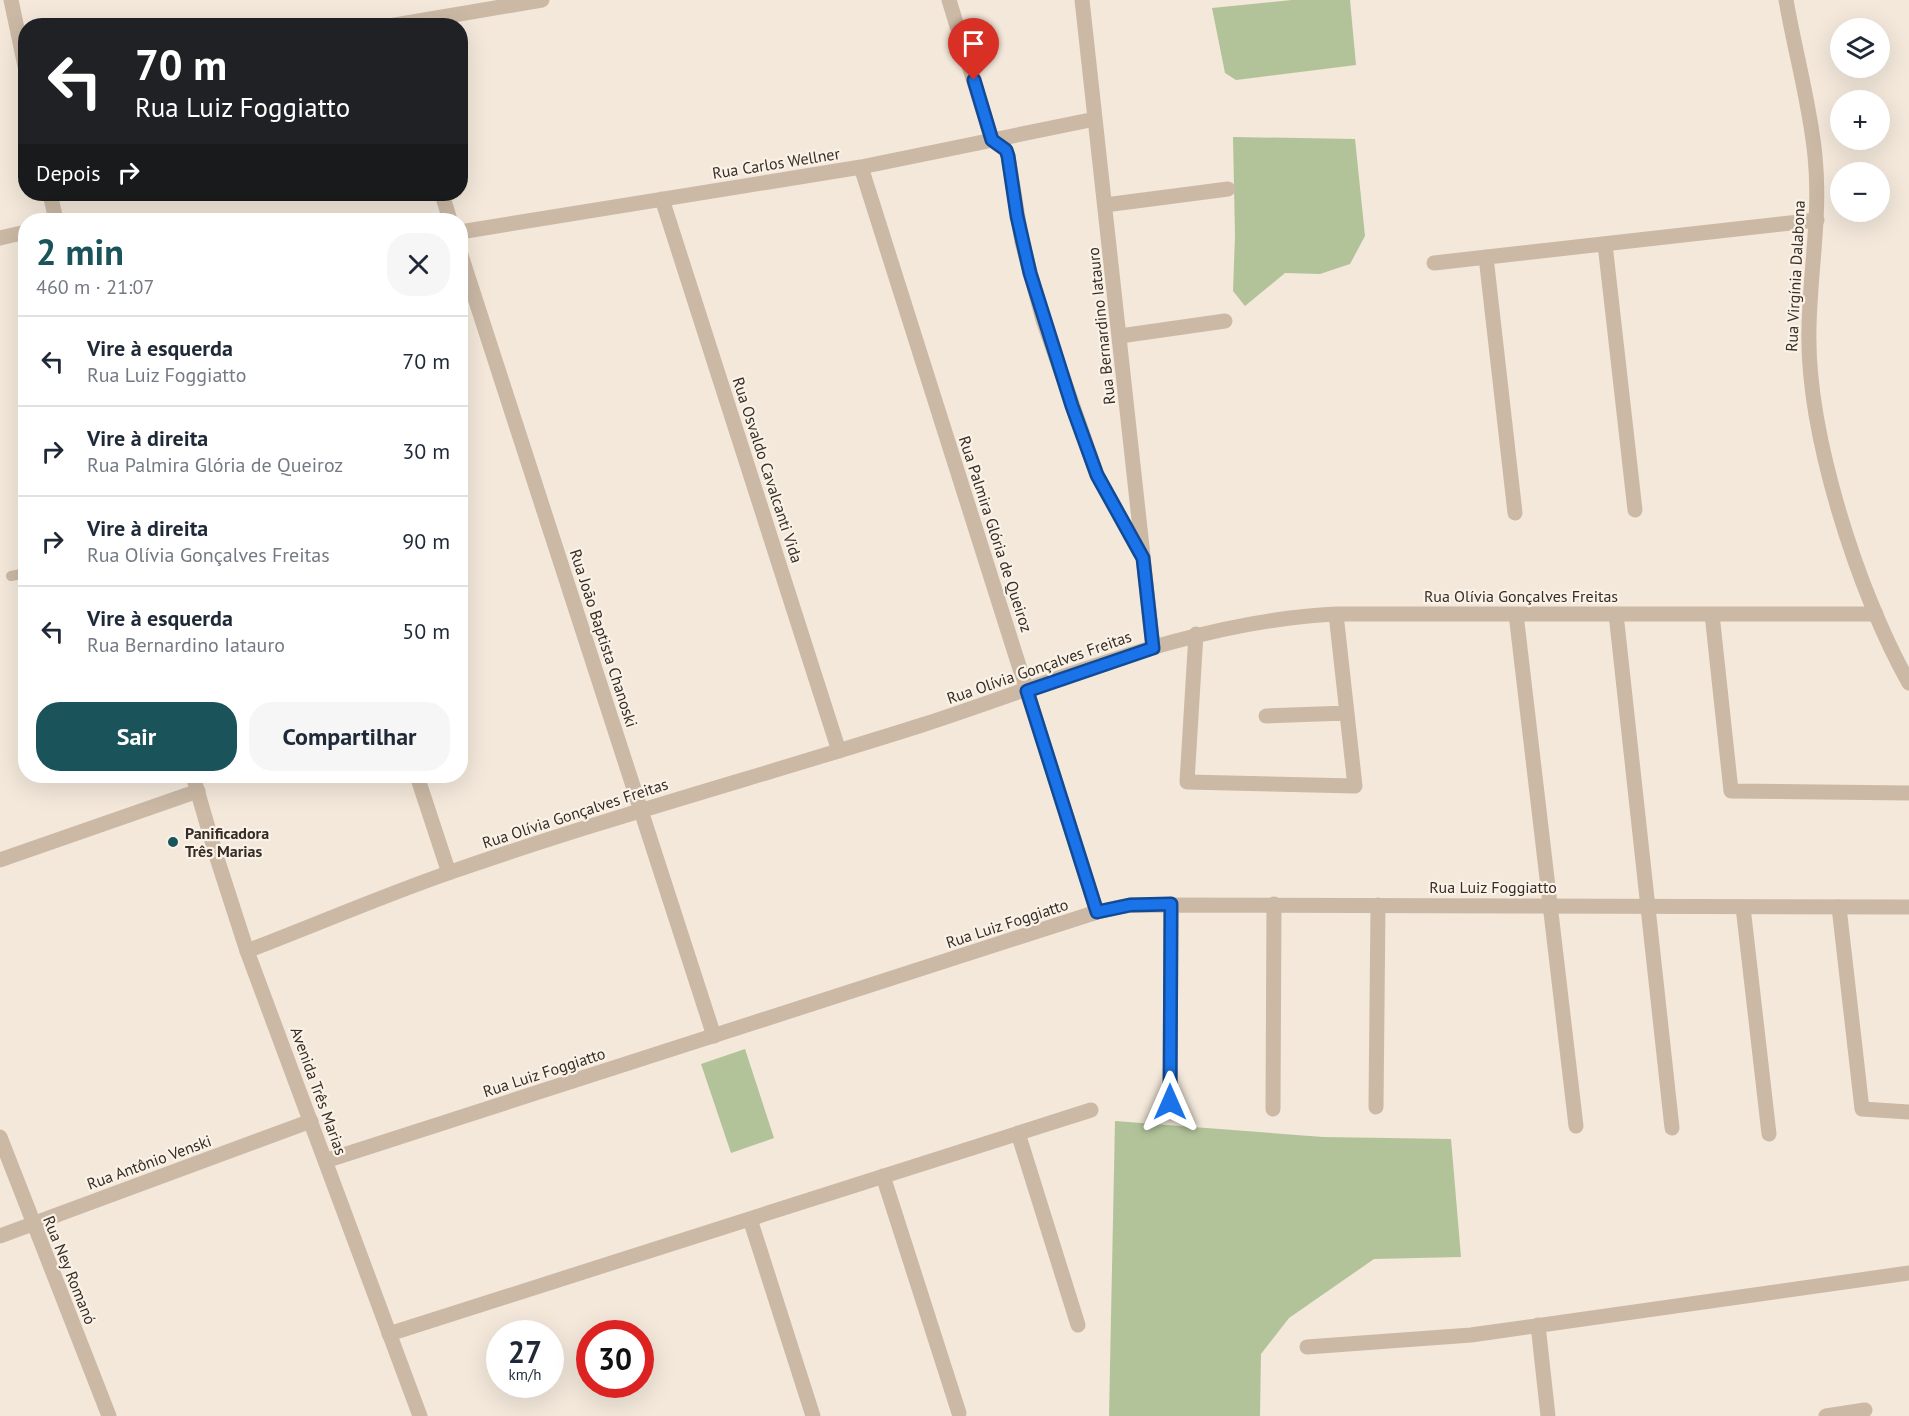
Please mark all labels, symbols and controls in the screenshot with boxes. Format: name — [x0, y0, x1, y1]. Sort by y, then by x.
pin — [948, 18, 999, 80]
map controls — [1830, 18, 1890, 222]
button: layers — [1830, 18, 1890, 78]
icon: arrive — [957, 27, 990, 60]
text: 70 m — [135, 37, 227, 92]
icon: left — [36, 42, 114, 120]
text: Rua Luiz Foggiatto — [135, 90, 350, 124]
button: + — [1830, 90, 1890, 150]
street label: Rua Carlos Wellner — [711, 143, 842, 183]
icon: right — [112, 156, 145, 189]
text: Depois — [36, 159, 100, 187]
button: − — [1830, 162, 1890, 222]
street label: Rua Virgínia Dalabona — [1781, 200, 1809, 352]
text: 2 min — [36, 228, 124, 275]
button: close — [387, 233, 450, 296]
street label: Rua Bernardino Iatauro — [1083, 246, 1119, 406]
text: 460 m · 21:07 — [36, 274, 154, 300]
text: Vire à esquerda — [87, 334, 233, 362]
icon: left — [36, 345, 69, 378]
text: 70 m — [402, 347, 450, 375]
text: Rua Luiz Foggiatto — [87, 362, 246, 388]
street label: Rua Osvaldo Cavalcanti Vida — [728, 375, 808, 565]
text: Vire à direita — [87, 424, 208, 452]
street label: Rua Palmira Glória de Queiroz — [955, 433, 1037, 635]
icon: right — [36, 435, 69, 468]
text: 30 m — [402, 437, 450, 465]
text: Rua Palmira Glória de Queiroz — [87, 452, 343, 478]
text: Vire à direita — [87, 514, 208, 542]
icon: right — [36, 525, 69, 558]
text: 90 m — [402, 527, 450, 555]
text: Rua Olívia Gonçalves Freitas — [87, 542, 330, 568]
street label: Rua João Baptista Chanoski — [566, 546, 642, 730]
street label: Rua Olívia Gonçalves Freitas — [1424, 586, 1618, 606]
text: Vire à esquerda — [87, 604, 233, 632]
icon: left — [36, 615, 69, 648]
text: 50 m — [402, 617, 450, 645]
street label: Rua Olívia Gonçalves Freitas — [944, 626, 1134, 708]
text: Rua Bernardino Iatauro — [87, 632, 285, 658]
button: Sair — [36, 702, 237, 771]
button: Compartilhar — [249, 702, 450, 771]
street label: Rua Olívia Gonçalves Freitas — [480, 773, 671, 853]
place label: Panificadora Três Marias — [185, 823, 269, 861]
marker: Panificadora Três Marias — [166, 835, 180, 849]
street label: Rua Luiz Foggiatto — [1429, 877, 1557, 897]
street label: Rua Luiz Foggiatto — [943, 894, 1071, 952]
street label: Avenida Três Marias — [287, 1024, 352, 1158]
street label: Rua Luiz Foggiatto — [480, 1043, 608, 1101]
position arrow — [1138, 1070, 1202, 1134]
street label: Rua Antônio Venski — [84, 1130, 214, 1194]
street label: Rua Ney Romanó — [39, 1213, 101, 1327]
speed limit sign: 30 — [576, 1320, 654, 1398]
text: 27 — [508, 1332, 542, 1371]
text: km/h — [509, 1365, 541, 1384]

